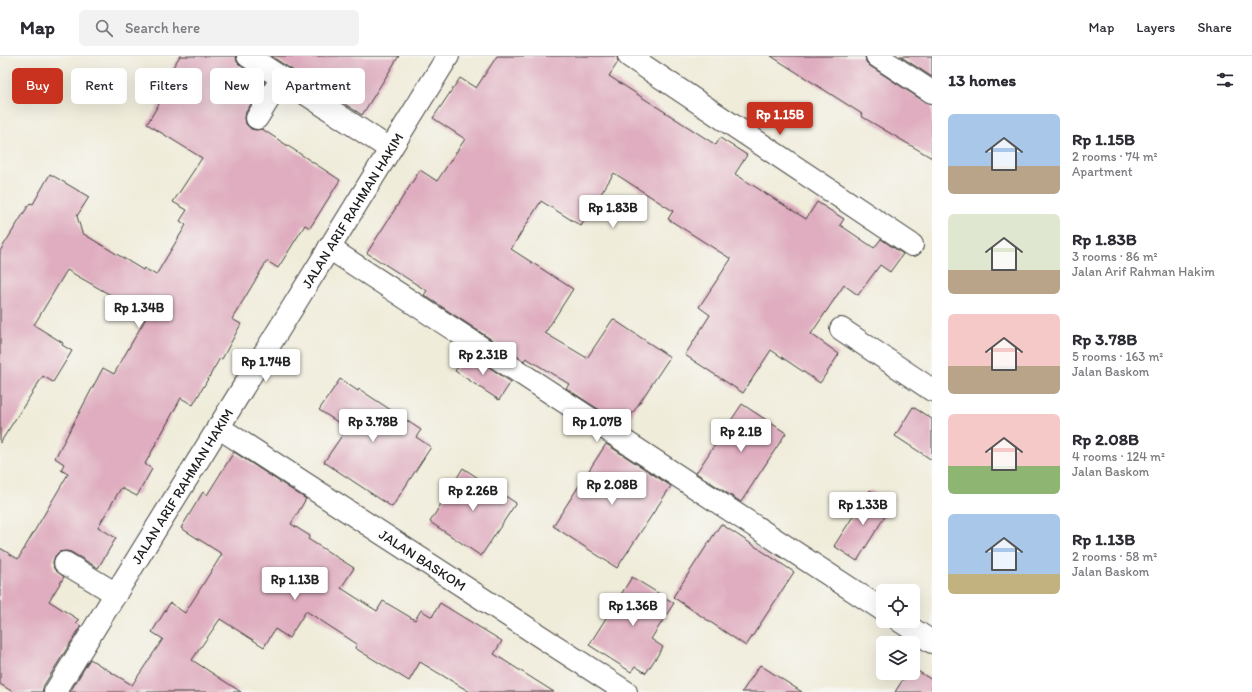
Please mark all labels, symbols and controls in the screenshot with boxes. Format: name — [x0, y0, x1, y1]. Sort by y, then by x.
search box — [79, 10, 359, 46]
text: Map — [20, 16, 55, 39]
icon: search — [93, 17, 115, 39]
text: Search here — [125, 19, 200, 37]
text: Map — [1089, 19, 1114, 36]
text: Layers — [1136, 19, 1175, 36]
text: Share — [1197, 19, 1232, 36]
chip: Buy — [12, 68, 63, 104]
chip: Rent — [71, 68, 127, 104]
chip: Filters — [135, 68, 202, 104]
chip: New — [210, 68, 264, 104]
chip: Apartment — [272, 68, 365, 104]
icon: filters — [1214, 69, 1236, 91]
text: 13 homes — [948, 70, 1016, 90]
pin: Rp 1.15B — [739, 102, 821, 136]
text: Rp 1.15B — [756, 107, 804, 122]
text: Rp 1.15B — [1072, 129, 1135, 149]
street label: JALAN ARIF RAHMAN HAKIM — [298, 130, 407, 291]
icon: home — [980, 130, 1028, 178]
text: 2 rooms · 74 m² — [1072, 149, 1158, 164]
text: Apartment — [1072, 164, 1133, 179]
pin: Rp 1.83B — [572, 195, 654, 229]
text: Rp 1.83B — [588, 200, 638, 215]
text: Rp 1.83B — [1072, 229, 1137, 249]
icon: home — [980, 230, 1028, 278]
text: 3 rooms · 86 m² — [1072, 249, 1158, 264]
text: Jalan Arif Rahman Hakim — [1072, 264, 1215, 279]
pin: Rp 1.34B — [98, 295, 180, 329]
text: Rp 1.34B — [114, 300, 164, 315]
text: Rp 3.78B — [1072, 329, 1137, 349]
icon: home — [980, 330, 1028, 378]
pin: Rp 2.31B — [442, 342, 524, 376]
text: Rp 2.31B — [458, 347, 508, 362]
pin: Rp 1.74B — [225, 349, 307, 383]
text: 5 rooms · 163 m² — [1072, 349, 1163, 364]
text: Rp 1.74B — [241, 354, 291, 369]
text: Jalan Baskom — [1072, 364, 1149, 379]
street label: JALAN ARIF RAHMAN HAKIM — [128, 405, 237, 567]
pin: Rp 3.78B — [332, 409, 414, 443]
pin: Rp 1.07B — [556, 409, 638, 443]
text: Rp 3.78B — [348, 414, 398, 429]
text: Rp 1.07B — [572, 414, 622, 429]
pin: Rp 2.1B — [704, 419, 778, 453]
text: Rp 2.1B — [720, 424, 762, 439]
text: Rp 2.08B — [1072, 429, 1139, 449]
icon: home — [980, 430, 1028, 478]
text: 4 rooms · 124 m² — [1072, 449, 1165, 464]
text: Jalan Baskom — [1072, 464, 1149, 479]
pin: Rp 2.08B — [571, 472, 653, 506]
text: Rp 2.08B — [586, 477, 638, 492]
pin: Rp 2.26B — [432, 478, 514, 512]
text: Rp 2.26B — [448, 483, 498, 498]
pin: Rp 1.33B — [822, 492, 904, 526]
text: Rp 1.33B — [838, 497, 888, 512]
street label: JALAN BASKOM — [376, 525, 469, 594]
text: Rp 1.13B — [1072, 529, 1135, 549]
icon: home — [980, 530, 1028, 578]
text: 2 rooms · 58 m² — [1072, 549, 1157, 564]
text: Jalan Baskom — [1072, 564, 1149, 579]
pin: Rp 1.13B — [254, 567, 336, 601]
text: Rp 1.13B — [271, 572, 319, 587]
map controls — [876, 584, 920, 680]
button: locate — [876, 584, 920, 628]
pin: Rp 1.36B — [592, 593, 674, 627]
text: Rp 1.36B — [608, 598, 658, 613]
button: layers — [876, 636, 920, 680]

